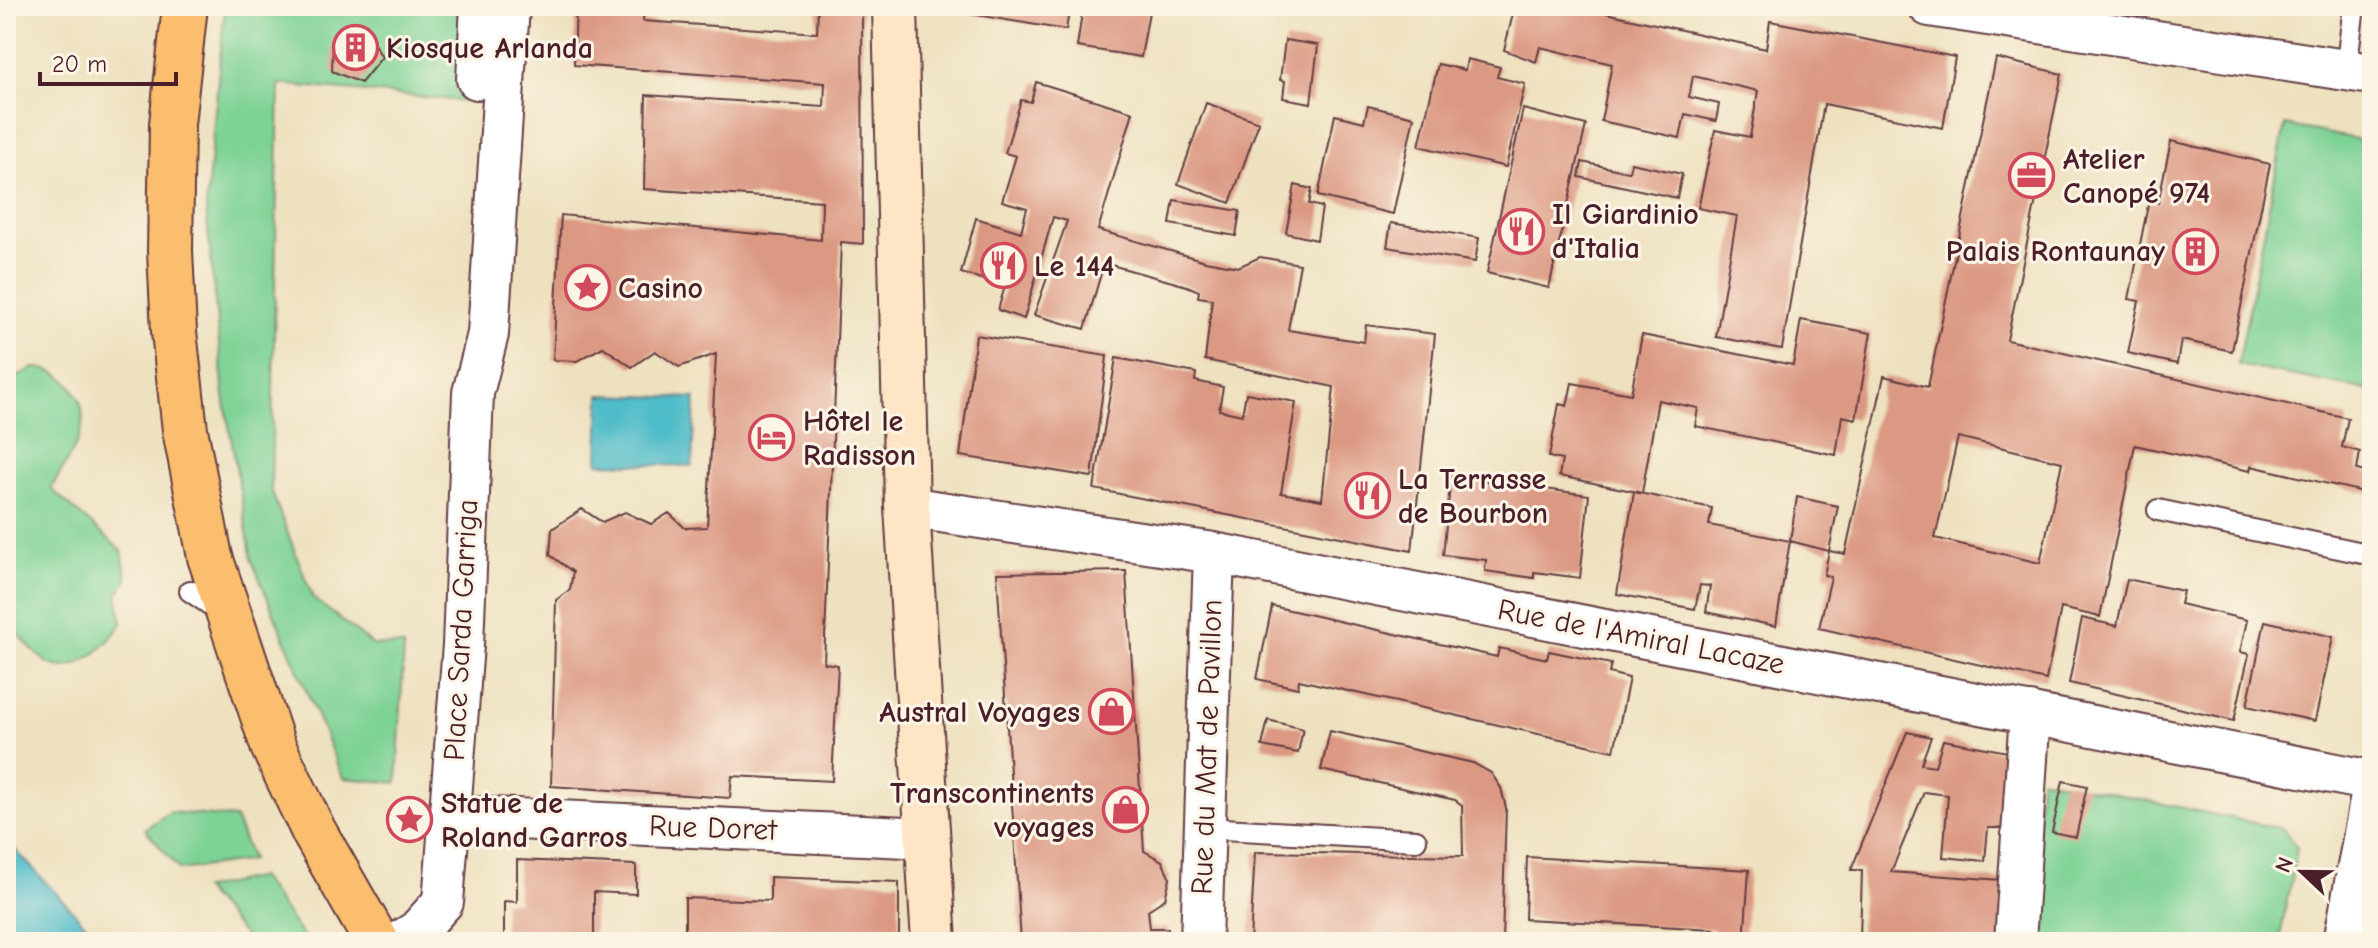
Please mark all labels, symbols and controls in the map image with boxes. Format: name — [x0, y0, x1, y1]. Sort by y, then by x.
building icon: Kiosque Arlanda — [331, 24, 379, 72]
place label: Kiosque Arlanda — [386, 31, 593, 66]
scale bar — [40, 36, 176, 86]
text: 20 m — [52, 50, 107, 78]
place label: Atelier Canopé 974 — [2063, 142, 2210, 211]
office icon: Atelier Canopé 974 — [2008, 152, 2056, 200]
place label: Il Giardinio d'Italia — [1552, 197, 1699, 266]
restaurant icon: Il Giardinio d'Italia — [1497, 207, 1545, 255]
building icon: Palais Rontaunay — [2172, 227, 2220, 275]
place label: Palais Rontaunay — [1946, 234, 2165, 269]
restaurant icon: Le 144 — [979, 242, 1027, 290]
place label: Le 144 — [1034, 249, 1114, 284]
place icon: Casino — [563, 264, 611, 312]
place label: Casino — [618, 271, 703, 306]
place label: Hôtel le Radisson — [803, 404, 916, 473]
hotel icon: Hôtel le Radisson — [748, 414, 796, 462]
place label: La Terrasse de Bourbon — [1398, 462, 1548, 531]
restaurant icon: La Terrasse de Bourbon — [1343, 472, 1391, 520]
street label: Place Sarda Garriga — [437, 498, 485, 762]
street label: Rue de l'Amiral Lacaze — [1495, 592, 1787, 682]
street label: Rue du Mat de Pavillon — [1184, 599, 1230, 895]
shop icon: Austral Voyages — [1087, 688, 1135, 736]
place label: Austral Voyages — [879, 695, 1080, 730]
place label: Transcontinents voyages — [890, 776, 1094, 845]
place label: Statue de Roland Garros — [441, 786, 627, 855]
shop icon: Transcontinents voyages — [1101, 786, 1149, 834]
place icon: Statue de Roland Garros — [386, 796, 434, 844]
street label: Rue Doret — [648, 808, 779, 848]
north arrow — [2262, 832, 2342, 912]
text: N — [2270, 853, 2299, 876]

